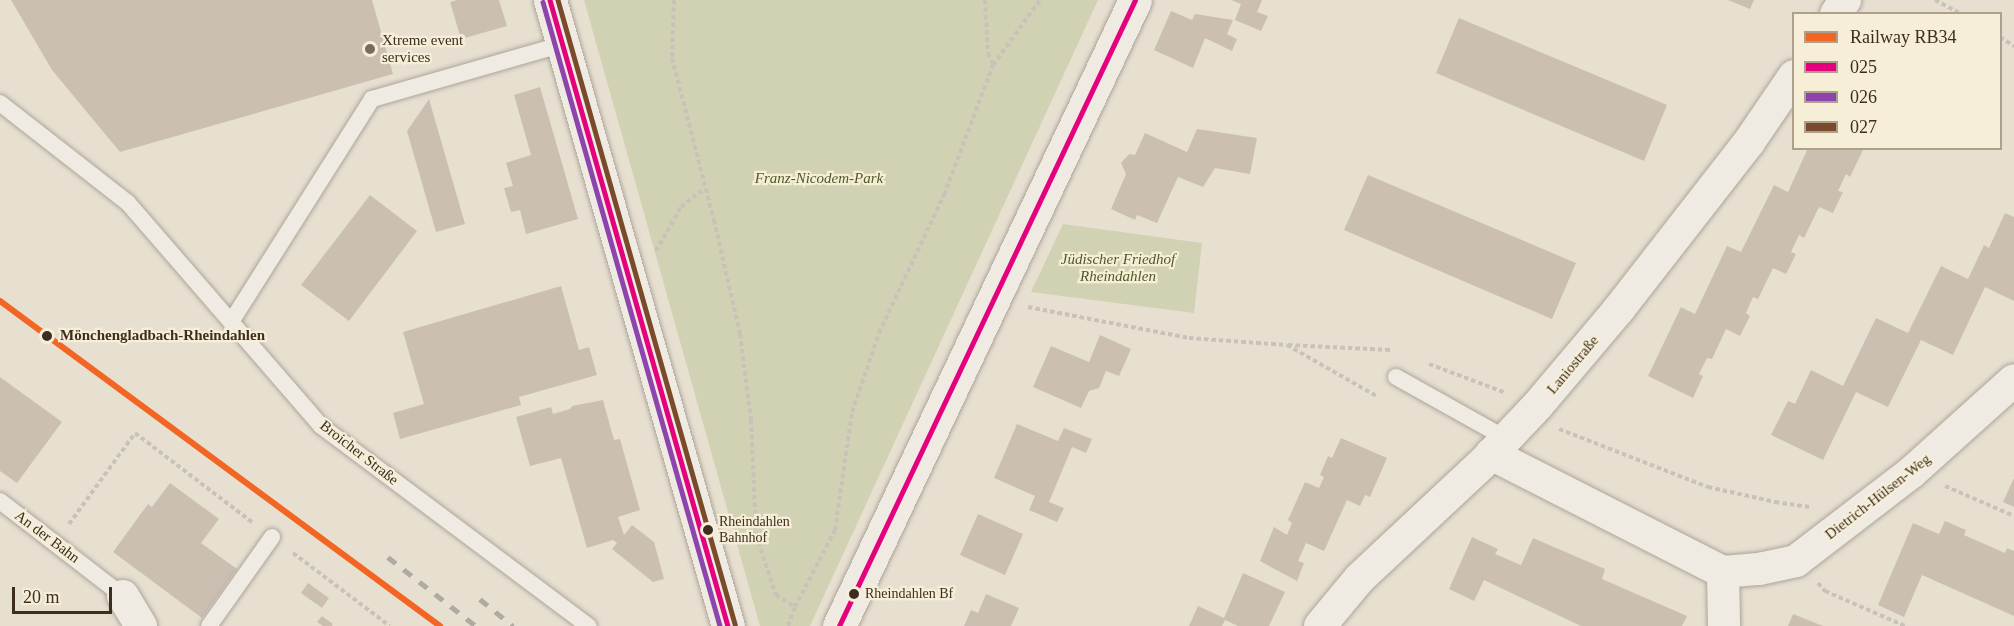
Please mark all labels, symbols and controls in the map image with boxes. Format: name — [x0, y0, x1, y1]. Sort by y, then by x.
legend — [1792, 12, 2002, 150]
text: Railway RB34 — [1850, 27, 1957, 47]
place label: Xtreme event services — [382, 31, 463, 66]
marker: Xtreme event services — [363, 42, 377, 56]
text: 025 — [1850, 57, 1877, 77]
text: 026 — [1850, 87, 1877, 107]
text: 027 — [1850, 117, 1877, 137]
park label: Franz-Nicodem-Park — [755, 170, 883, 188]
park label: Jüdischer Friedhof Rheindahlen — [1061, 250, 1175, 285]
marker: Mönchengladbach-Rheindahlen — [38, 327, 56, 345]
place label: Mönchengladbach-Rheindahlen — [60, 327, 265, 345]
street label: Laniostraße — [1543, 332, 1603, 398]
street label: Broicher Straße — [316, 417, 402, 489]
street label: Dietrich-Hülsen-Weg — [1822, 450, 1934, 544]
street label: An der Bahn — [11, 507, 83, 567]
place label: Rheindahlen Bahnhof — [719, 514, 790, 546]
marker: Rheindahlen Bahnhof — [702, 524, 714, 536]
scale bar — [15, 575, 116, 613]
place label: Rheindahlen Bf — [865, 586, 953, 602]
text: 20 m — [23, 587, 60, 607]
marker: Rheindahlen Bf — [848, 588, 860, 600]

